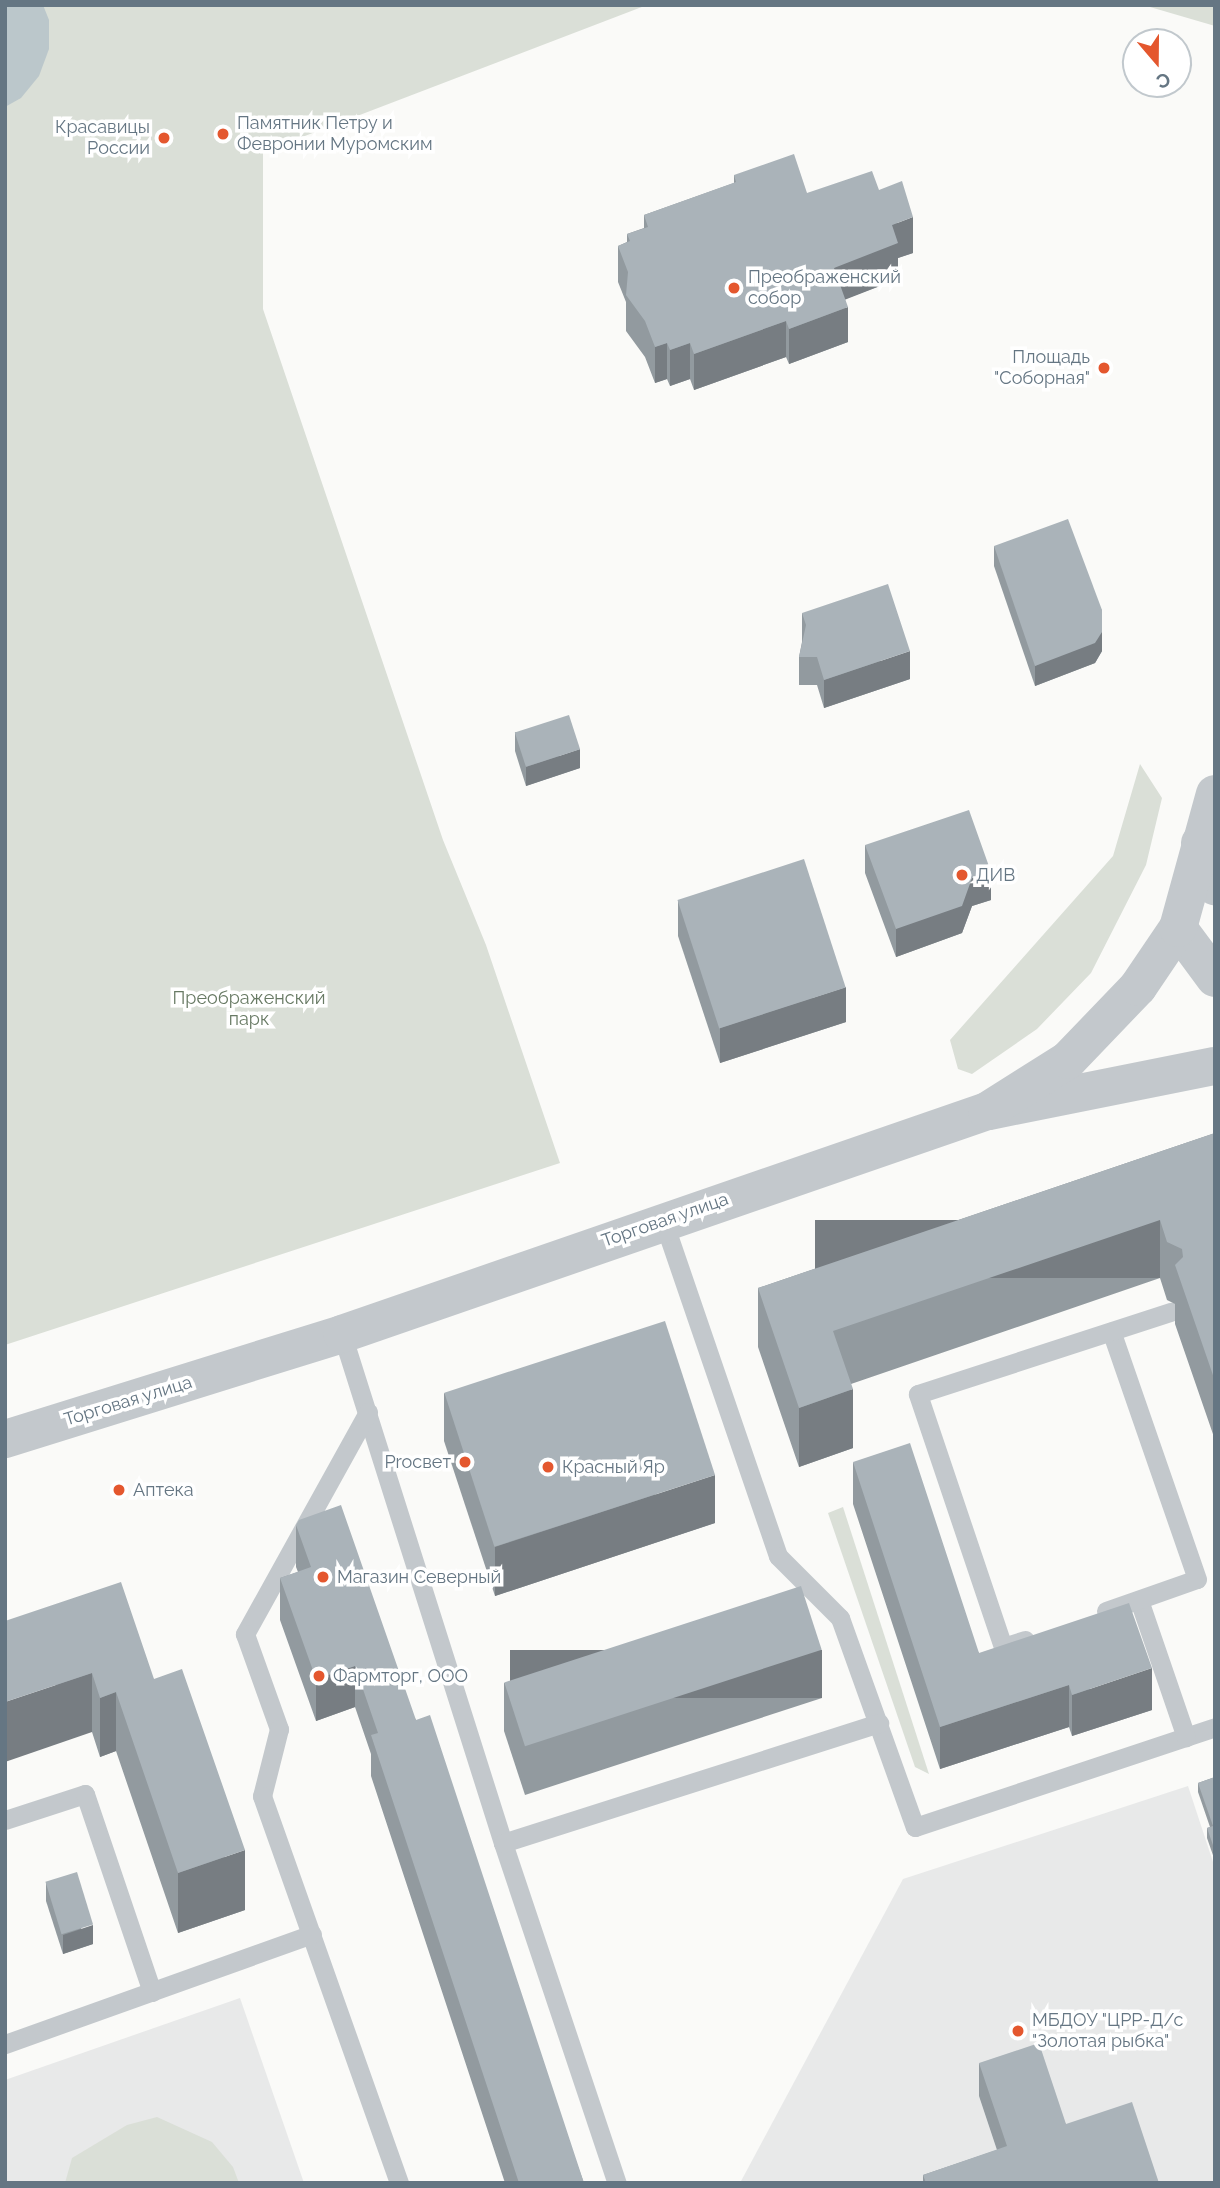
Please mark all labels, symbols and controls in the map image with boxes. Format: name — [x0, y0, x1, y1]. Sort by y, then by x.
north arrow — [1122, 28, 1192, 98]
text: С — [1154, 68, 1173, 93]
place label: Памятник Петру и Февронии Муромским — [237, 113, 433, 156]
place label: Красавицы России — [55, 117, 150, 160]
marker: Памятник Петру и Февронии Муромским — [215, 126, 231, 142]
marker: Красавицы России — [156, 130, 172, 146]
place label: Преображенский собор — [748, 267, 901, 310]
marker: Преображенский собор — [726, 280, 742, 296]
place label: Площадь "Соборная" — [994, 347, 1090, 390]
marker: Площадь "Соборная" — [1096, 360, 1112, 376]
place label: ДИВ — [976, 864, 1015, 886]
marker: ДИВ — [954, 867, 970, 883]
park label: Преображенский парк — [173, 988, 325, 1030]
street label: Торговая улица — [599, 1188, 731, 1252]
street label: Торговая улица — [61, 1371, 195, 1431]
place label: Proсвет — [384, 1451, 451, 1473]
marker: Proсвет — [457, 1454, 473, 1470]
place label: Красный Яр — [562, 1456, 665, 1478]
marker: Красный Яр — [540, 1459, 556, 1475]
place label: Аптека — [133, 1479, 194, 1501]
marker: Аптека — [111, 1482, 127, 1498]
place label: Магазин Северный — [337, 1566, 501, 1588]
marker: Магазин Северный — [315, 1569, 331, 1585]
place label: Фармторг, ООО — [333, 1665, 468, 1687]
marker: Фармторг, ООО — [311, 1668, 327, 1684]
place label: МБДОУ "ЦРР-Д/с "Золотая рыбка" — [1032, 2010, 1184, 2052]
marker: МБДОУ "ЦРР-Д/с "Золотая рыбка" — [1010, 2023, 1026, 2039]

